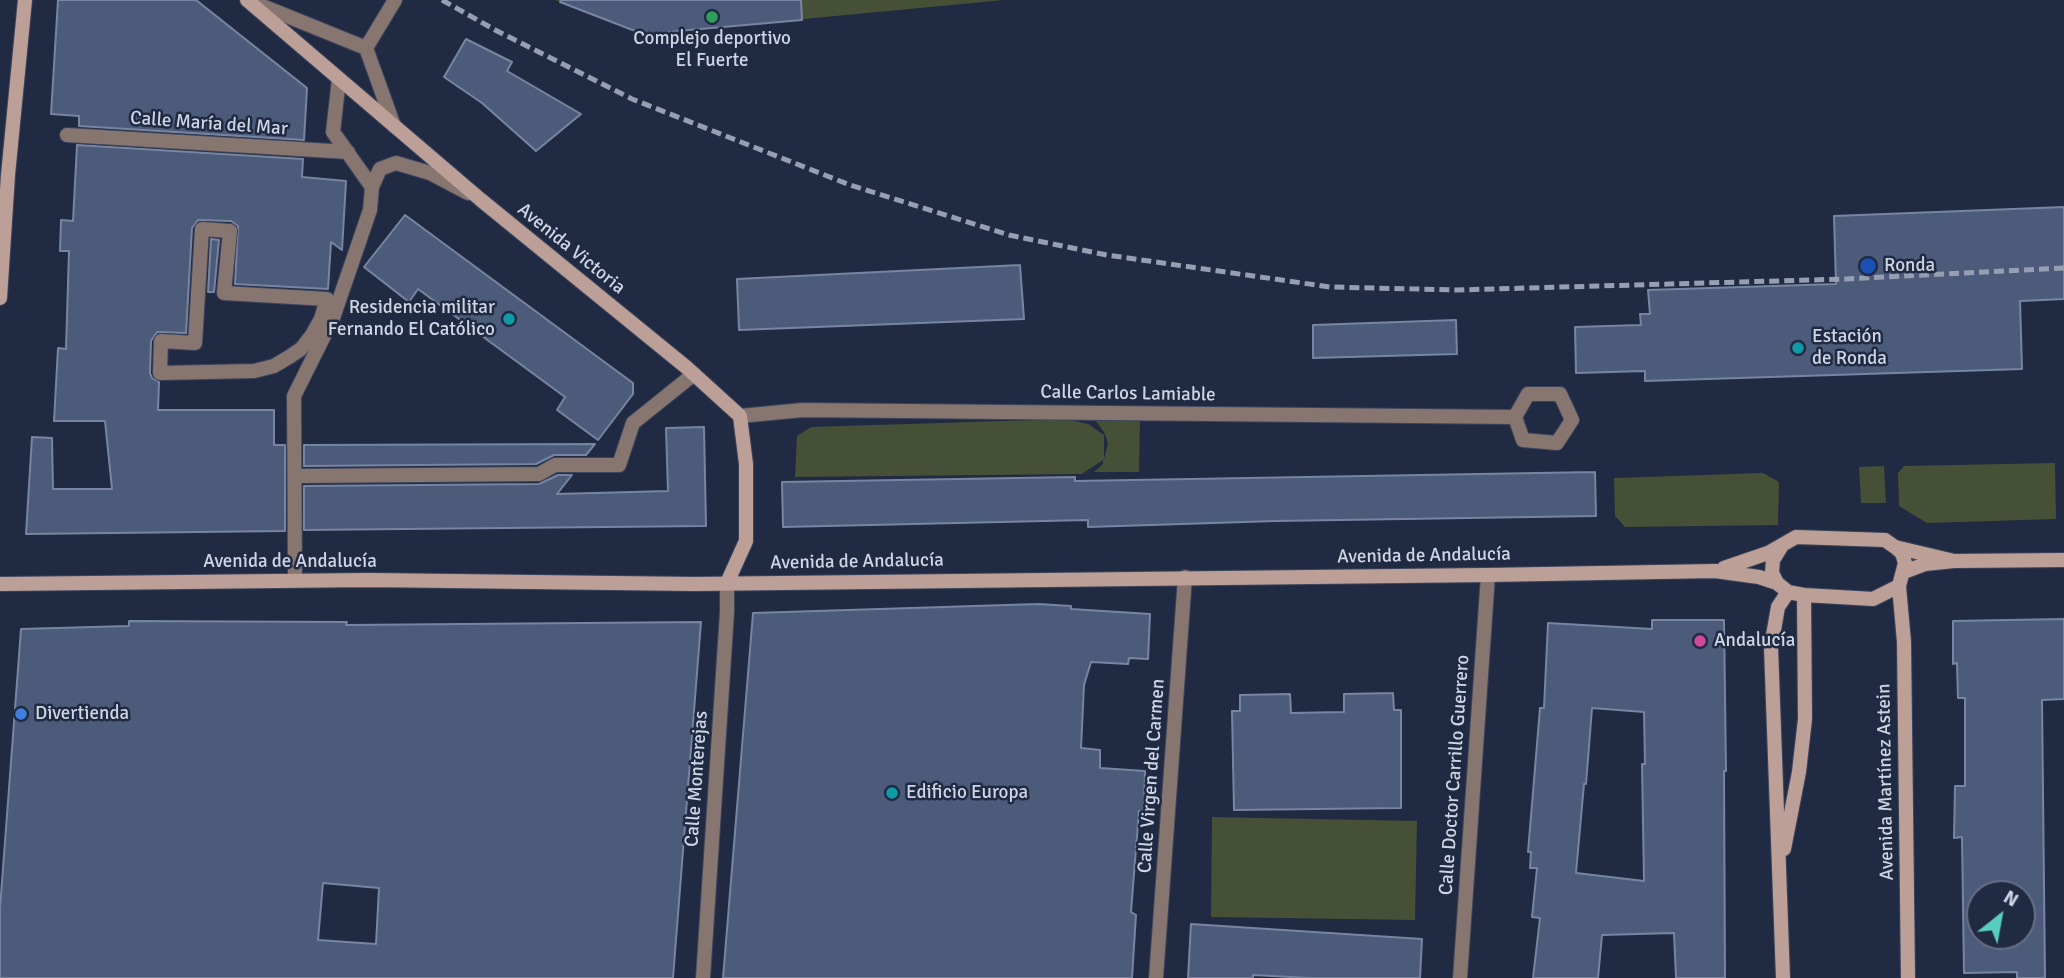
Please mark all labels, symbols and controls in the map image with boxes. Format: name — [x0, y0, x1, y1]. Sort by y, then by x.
marker: Complejo deportivo El Fuerte — [704, 9, 720, 25]
place label: Complejo deportivo El Fuerte — [633, 28, 791, 72]
street label: Calle María del Mar — [129, 107, 289, 141]
street label: Avenida Victoria — [512, 199, 630, 299]
place label: Ronda — [1884, 255, 1935, 277]
marker: Ronda — [1858, 256, 1878, 276]
place label: Residencia militar Fernando El Católico — [328, 297, 495, 341]
marker: Residencia militar Fernando El Católico — [501, 311, 517, 327]
place label: Estación de Ronda — [1812, 326, 1887, 370]
marker: Estación de Ronda — [1790, 340, 1806, 356]
street label: Calle Carlos Lamiable — [1040, 381, 1216, 407]
street label: Avenida de Andalucía — [1337, 543, 1511, 569]
street label: Avenida de Andalucía — [770, 549, 944, 575]
street label: Avenida de Andalucía — [203, 551, 377, 573]
place label: Andalucía — [1714, 630, 1795, 652]
marker: Andalucía — [1692, 633, 1708, 649]
street label: Calle Doctor Carrillo Guerrero — [1435, 654, 1475, 896]
street label: Calle Virgen del Carmen — [1134, 678, 1170, 874]
street label: Avenida Martínez Astein — [1873, 683, 1899, 881]
place label: Divertienda — [35, 703, 129, 725]
marker: Divertienda — [13, 706, 29, 722]
street label: Calle Monterejas — [681, 710, 713, 848]
place label: Edificio Europa — [906, 782, 1028, 804]
marker: Edificio Europa — [884, 785, 900, 801]
north arrow — [1966, 880, 2036, 950]
text: N — [1999, 885, 2023, 912]

